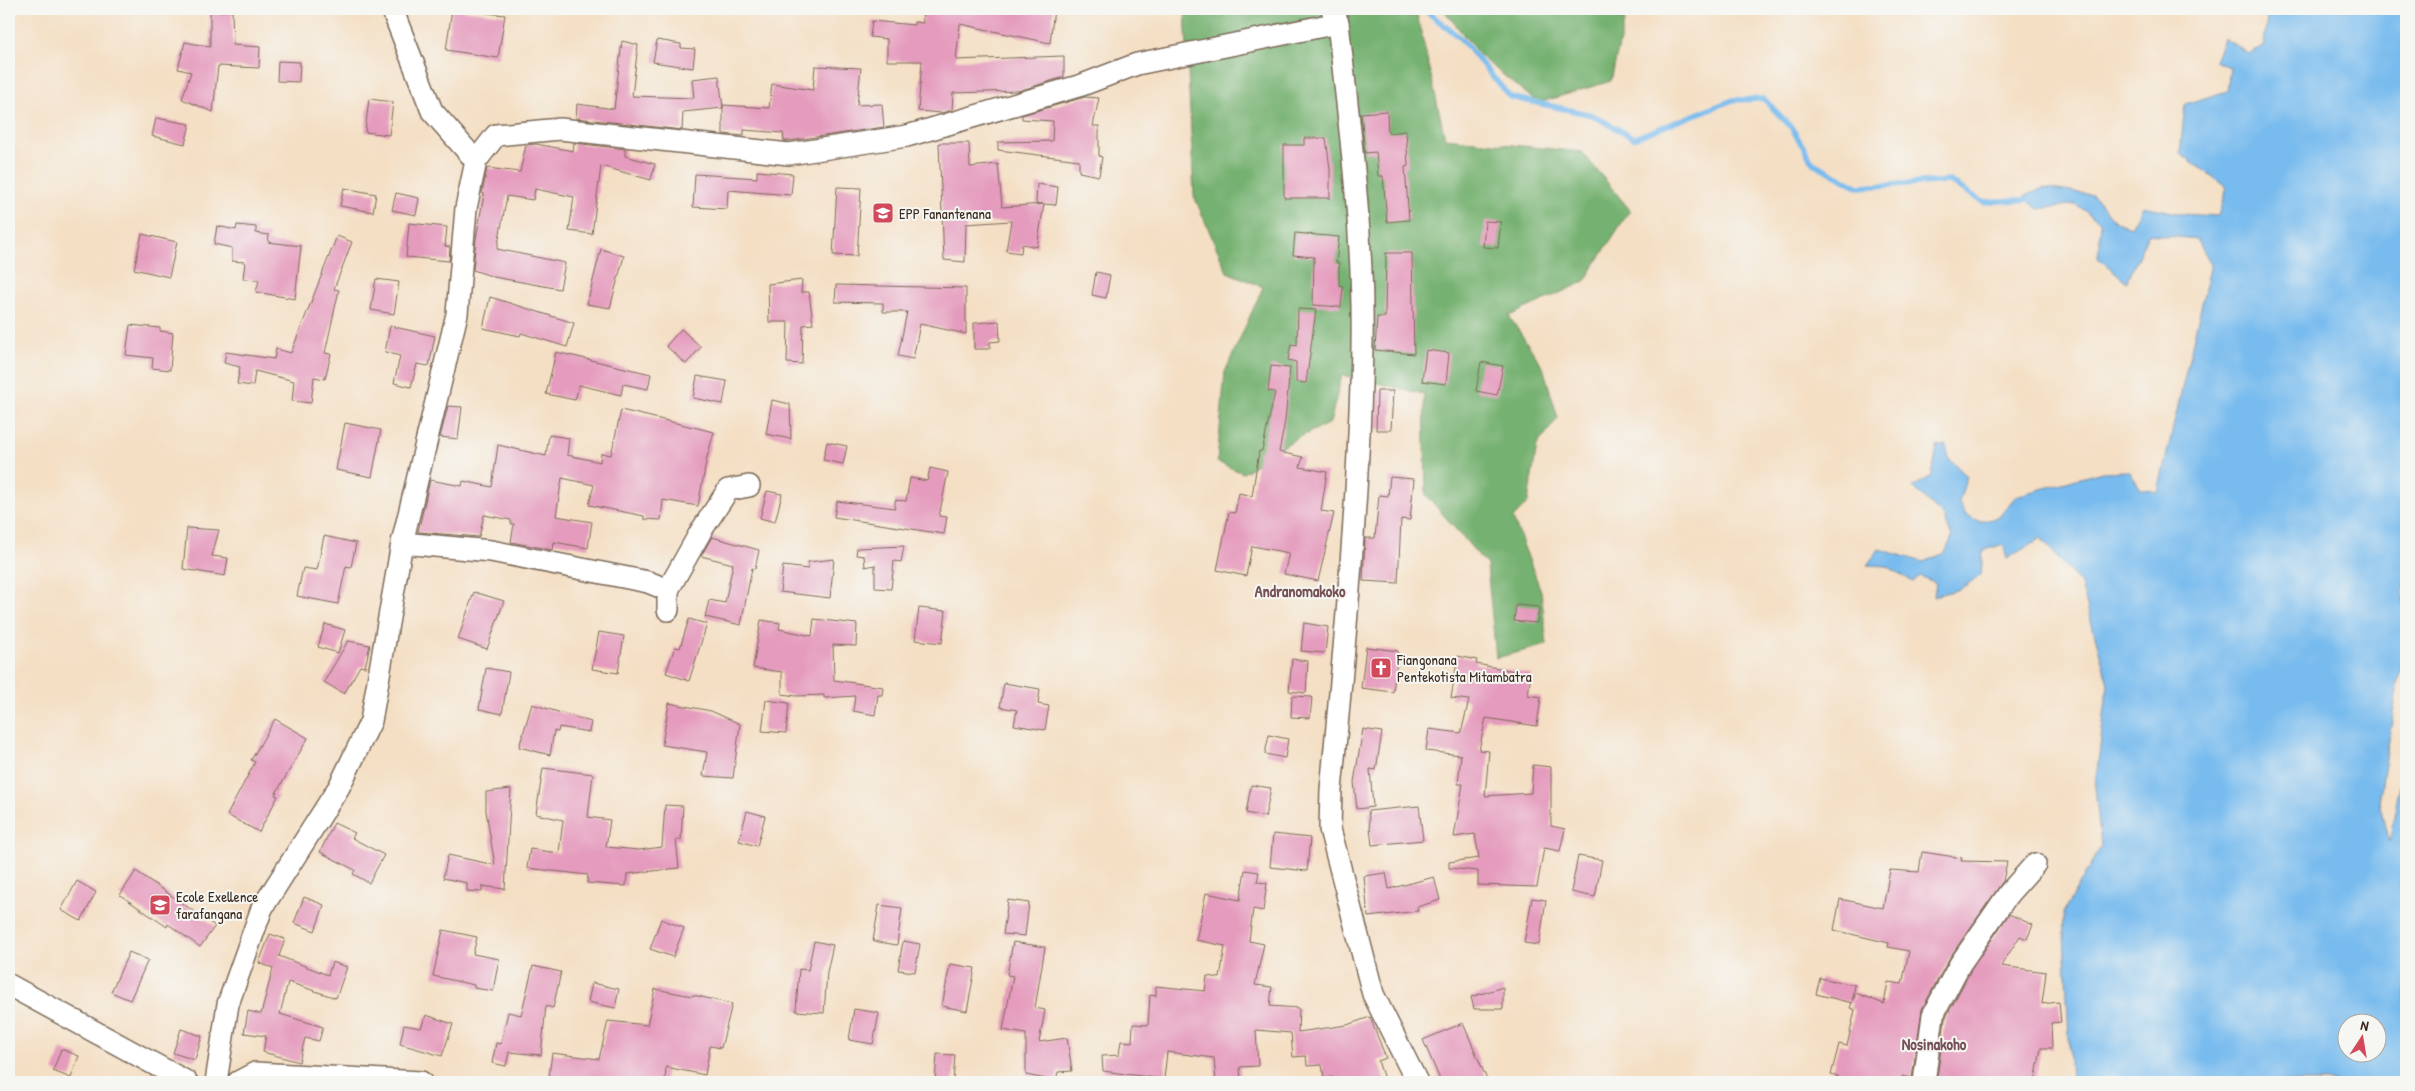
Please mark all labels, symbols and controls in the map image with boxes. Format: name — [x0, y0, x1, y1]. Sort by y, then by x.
school or university icon: EPP Fanantenana — [871, 201, 895, 225]
place label: EPP Fanantenana — [899, 203, 991, 224]
district label: Andranomakoko — [1255, 580, 1346, 602]
place label: Fiangonana Pentekotista Mitambatra — [1396, 649, 1532, 687]
church icon: Fiangonana Pentekotista Mitambatra — [1369, 656, 1393, 680]
place label: Ecole Exellence farafangana — [176, 886, 258, 924]
school or university icon: Ecole Exellence farafangana — [148, 893, 172, 917]
north arrow — [2338, 1014, 2388, 1064]
text: N — [2359, 1015, 2371, 1035]
district label: Nosinakoho — [1902, 1033, 1967, 1055]

